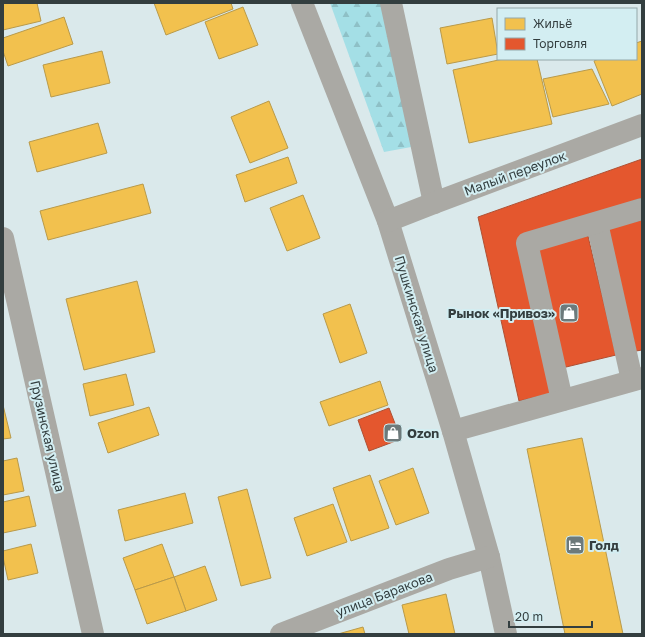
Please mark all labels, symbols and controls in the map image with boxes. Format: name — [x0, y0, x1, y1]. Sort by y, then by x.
legend — [497, 8, 637, 60]
text: Жильё — [533, 16, 572, 31]
text: Торговля — [533, 36, 587, 51]
street label: Малый переулок — [462, 147, 569, 199]
street label: Пушкинская улица — [392, 254, 442, 374]
shop icon: Рынок «Привоз» — [558, 302, 580, 324]
place label: Рынок «Привоз» — [448, 305, 555, 321]
street label: Грузинская улица — [27, 379, 69, 493]
shop icon: Ozon — [382, 422, 404, 444]
place label: Ozon — [407, 425, 439, 441]
hotel icon: Голд — [564, 534, 586, 556]
place label: Голд — [589, 537, 619, 553]
street label: улица Баракова — [333, 568, 435, 620]
scale bar — [509, 603, 592, 629]
text: 20 m — [515, 609, 543, 624]

